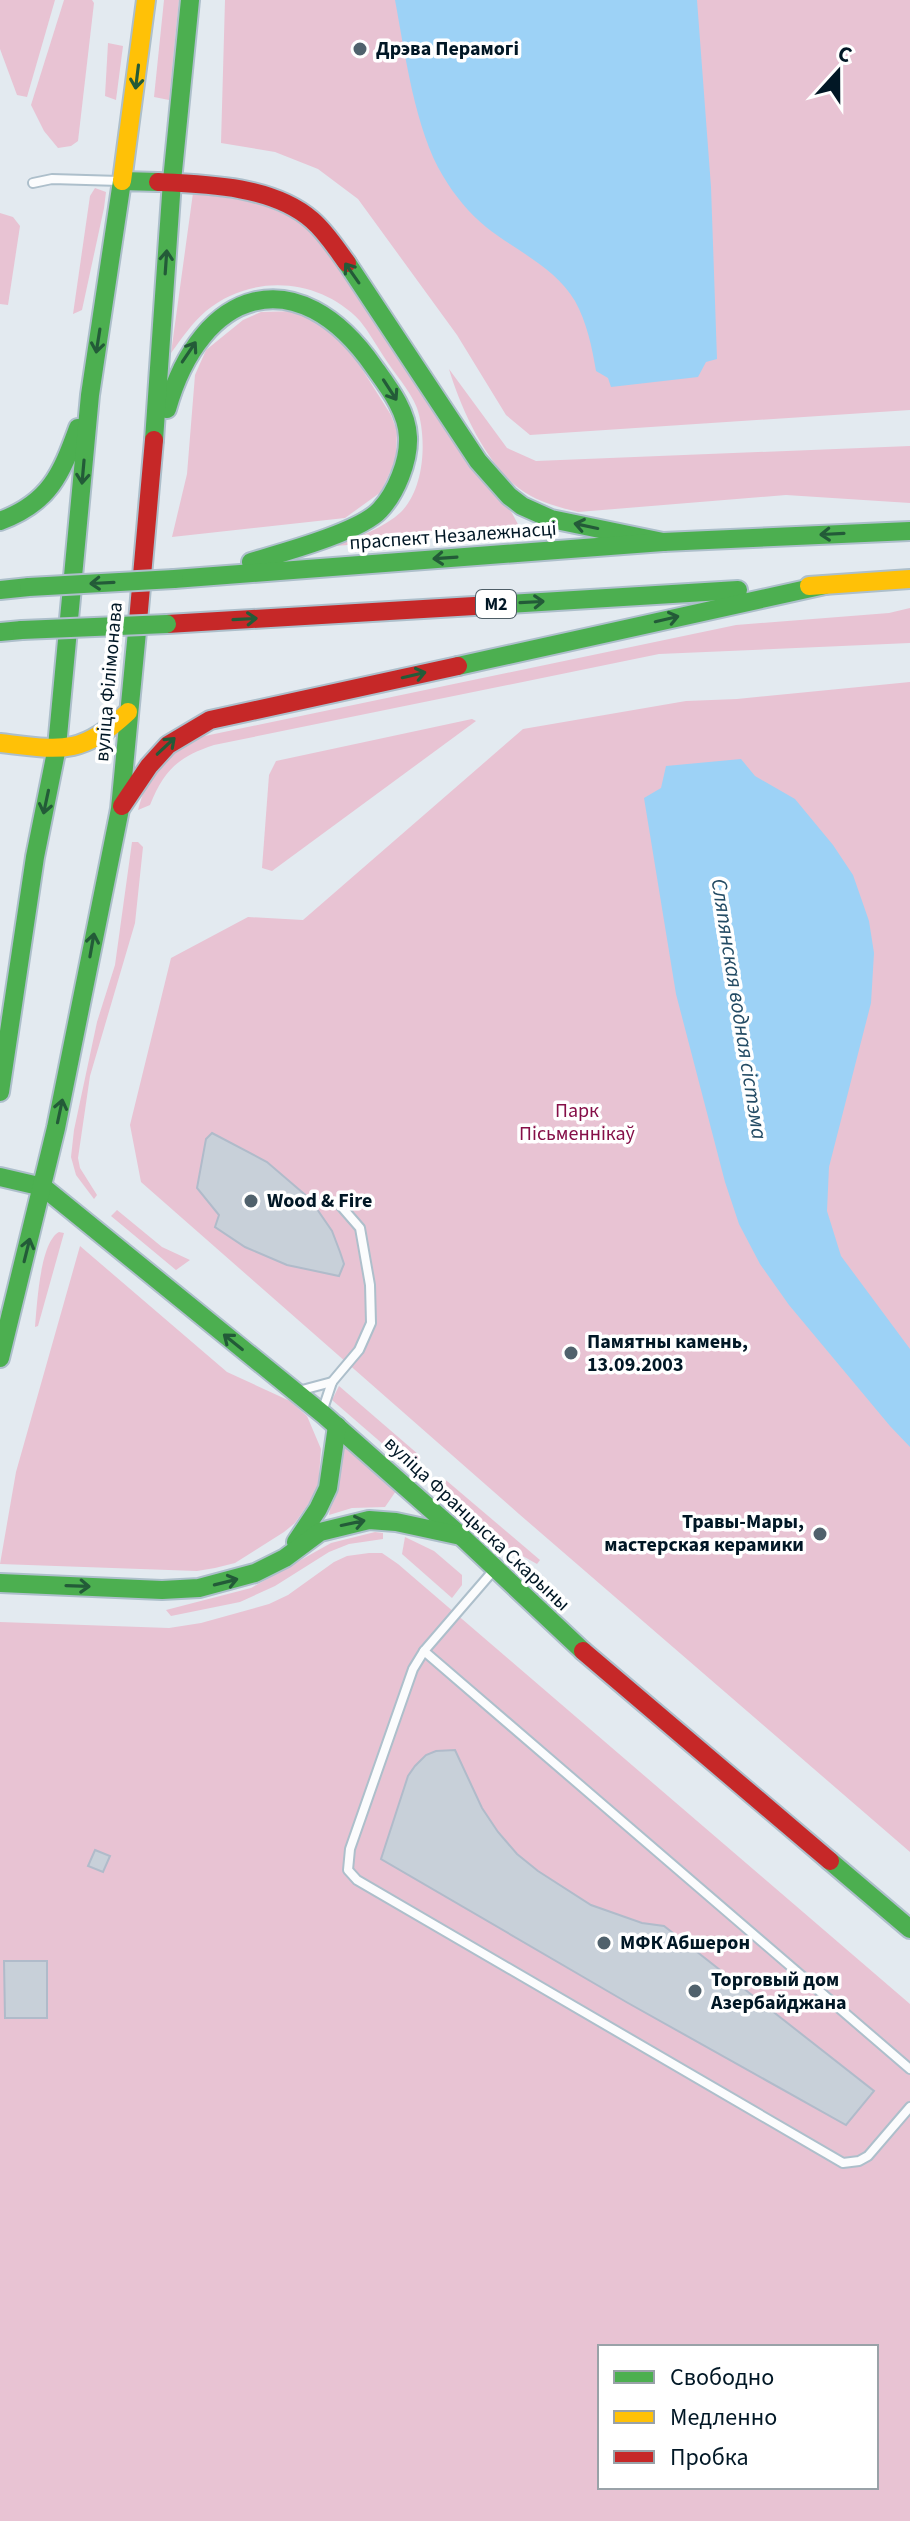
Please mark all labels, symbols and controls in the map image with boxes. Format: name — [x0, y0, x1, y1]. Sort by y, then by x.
north arrow — [798, 32, 878, 112]
place label: Дрэва Перамогі — [376, 35, 519, 63]
text: С — [833, 37, 857, 72]
marker: Дрэва Перамогі — [351, 40, 369, 58]
one-way arrow — [129, 64, 144, 90]
one-way arrow — [159, 249, 174, 276]
one-way arrow — [344, 263, 360, 285]
one-way arrow — [90, 328, 105, 353]
one-way arrow — [181, 342, 197, 364]
one-way arrow — [382, 378, 398, 401]
one-way arrow — [75, 458, 90, 485]
street label: праспект Незалежнасці — [348, 515, 558, 557]
one-way arrow — [574, 518, 600, 533]
one-way arrow — [819, 527, 846, 542]
one-way arrow — [432, 551, 459, 566]
one-way arrow — [89, 576, 116, 591]
road number: М2 — [476, 590, 516, 618]
one-way arrow — [518, 594, 545, 609]
street label: вуліца Філімонава — [88, 601, 130, 763]
one-way arrow — [231, 611, 258, 626]
one-way arrow — [654, 611, 680, 626]
one-way arrow — [400, 667, 426, 682]
one-way arrow — [156, 738, 176, 756]
one-way arrow — [37, 788, 52, 814]
water label: Сляпянская водная сістэма — [703, 876, 775, 1142]
one-way arrow — [86, 932, 101, 958]
park label: Парк Пісьменнікаў — [519, 1097, 636, 1148]
one-way arrow — [53, 1098, 68, 1124]
place label: Wood & Fire — [267, 1187, 372, 1215]
marker: Wood & Fire — [242, 1192, 260, 1210]
one-way arrow — [21, 1238, 36, 1264]
place label: Памятны камень, 13.09.2003 — [587, 1328, 748, 1379]
one-way arrow — [223, 1333, 244, 1351]
marker: Памятны камень, 13.09.2003 — [562, 1344, 580, 1362]
street label: вуліца Францыска Скарыны — [378, 1430, 576, 1618]
place label: Травы-Мары, мастерская керамики — [604, 1508, 804, 1559]
one-way arrow — [340, 1515, 366, 1530]
marker: Травы-Мары, мастерская керамики — [811, 1525, 829, 1543]
one-way arrow — [212, 1574, 238, 1589]
one-way arrow — [64, 1579, 91, 1594]
place label: МФК Абшерон — [620, 1929, 750, 1957]
marker: МФК Абшерон — [595, 1934, 613, 1952]
place label: Торговый дом Азербайджана — [710, 1966, 847, 2017]
marker: Торговый дом Азербайджана — [686, 1982, 704, 2000]
legend — [598, 2345, 878, 2489]
text: Свободно — [670, 2360, 774, 2395]
text: Медленно — [670, 2400, 777, 2435]
text: Пробка — [670, 2440, 749, 2475]

